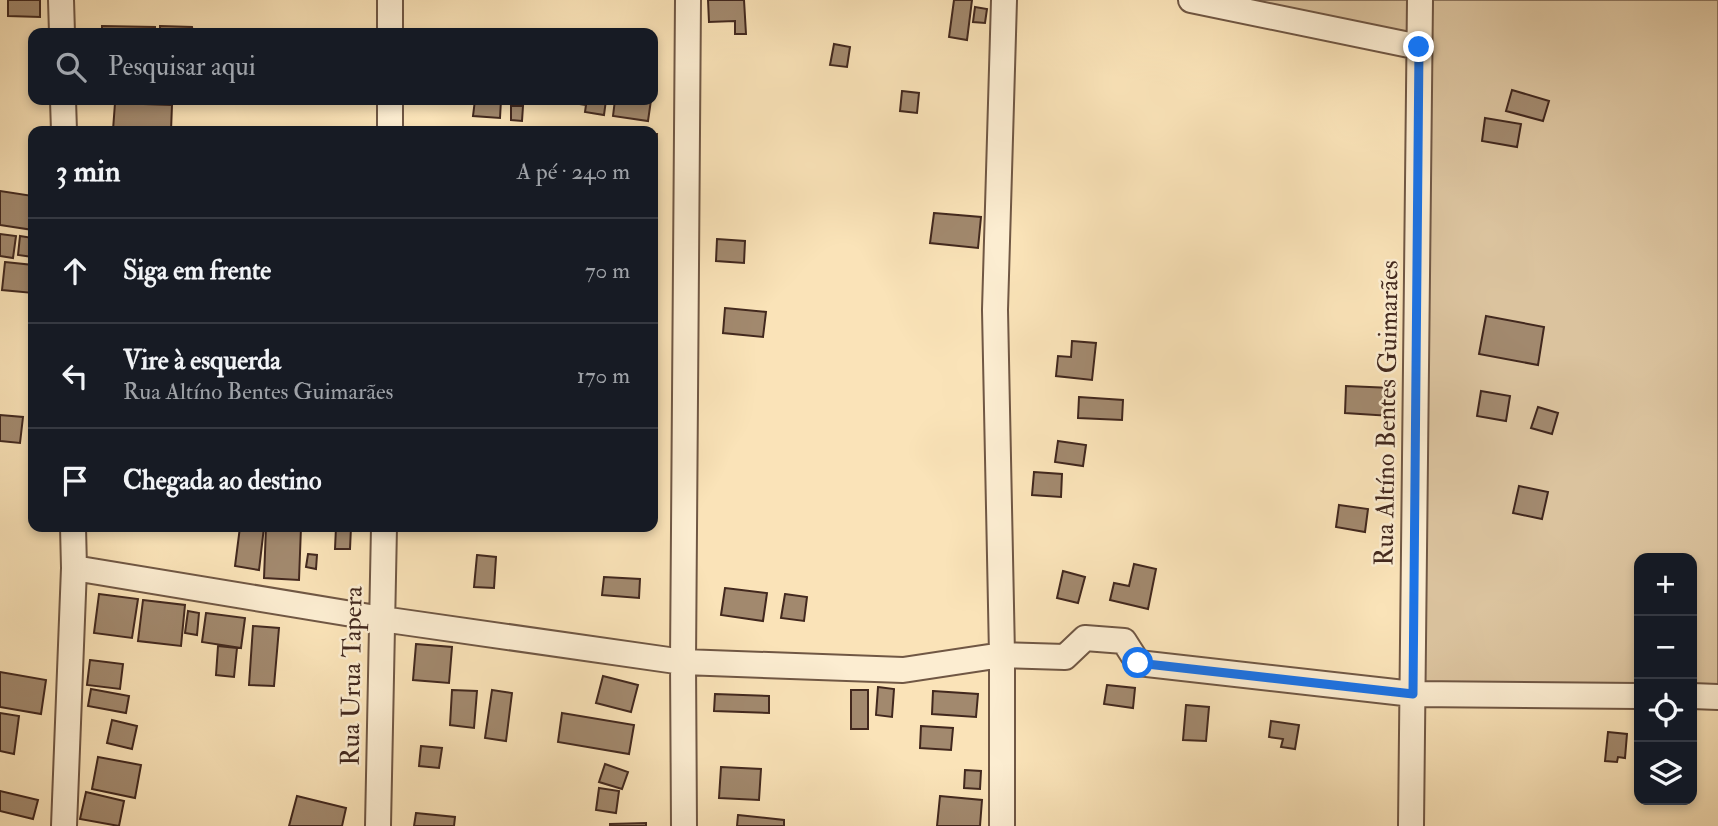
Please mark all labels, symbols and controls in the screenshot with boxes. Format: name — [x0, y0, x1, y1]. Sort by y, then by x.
search box — [28, 28, 658, 105]
route end — [1403, 31, 1434, 62]
icon: search — [52, 48, 90, 86]
text: Pesquisar aqui — [108, 51, 256, 83]
text: 3 min — [56, 153, 121, 190]
text: A pé · 240 m — [517, 157, 630, 186]
icon: ahead — [56, 252, 94, 290]
text: Siga em frente — [123, 255, 271, 287]
text: 70 m — [585, 256, 630, 285]
street label: Rua Altíno Bentes Guimarães — [1368, 260, 1406, 566]
text: Vire à esquerda — [123, 345, 281, 377]
icon: left — [56, 357, 94, 395]
text: 170 m — [577, 361, 630, 390]
text: Rua Altíno Bentes Guimarães — [123, 377, 393, 406]
icon: arrive — [56, 462, 94, 500]
text: Chegada ao destino — [123, 465, 321, 497]
map controls — [1634, 553, 1697, 805]
button: + — [1634, 553, 1697, 616]
street label: Rua Urua Tapera — [334, 585, 371, 766]
button: − — [1634, 616, 1697, 679]
route start — [1122, 647, 1153, 678]
button: locate — [1634, 679, 1697, 742]
button: layers — [1634, 742, 1697, 805]

